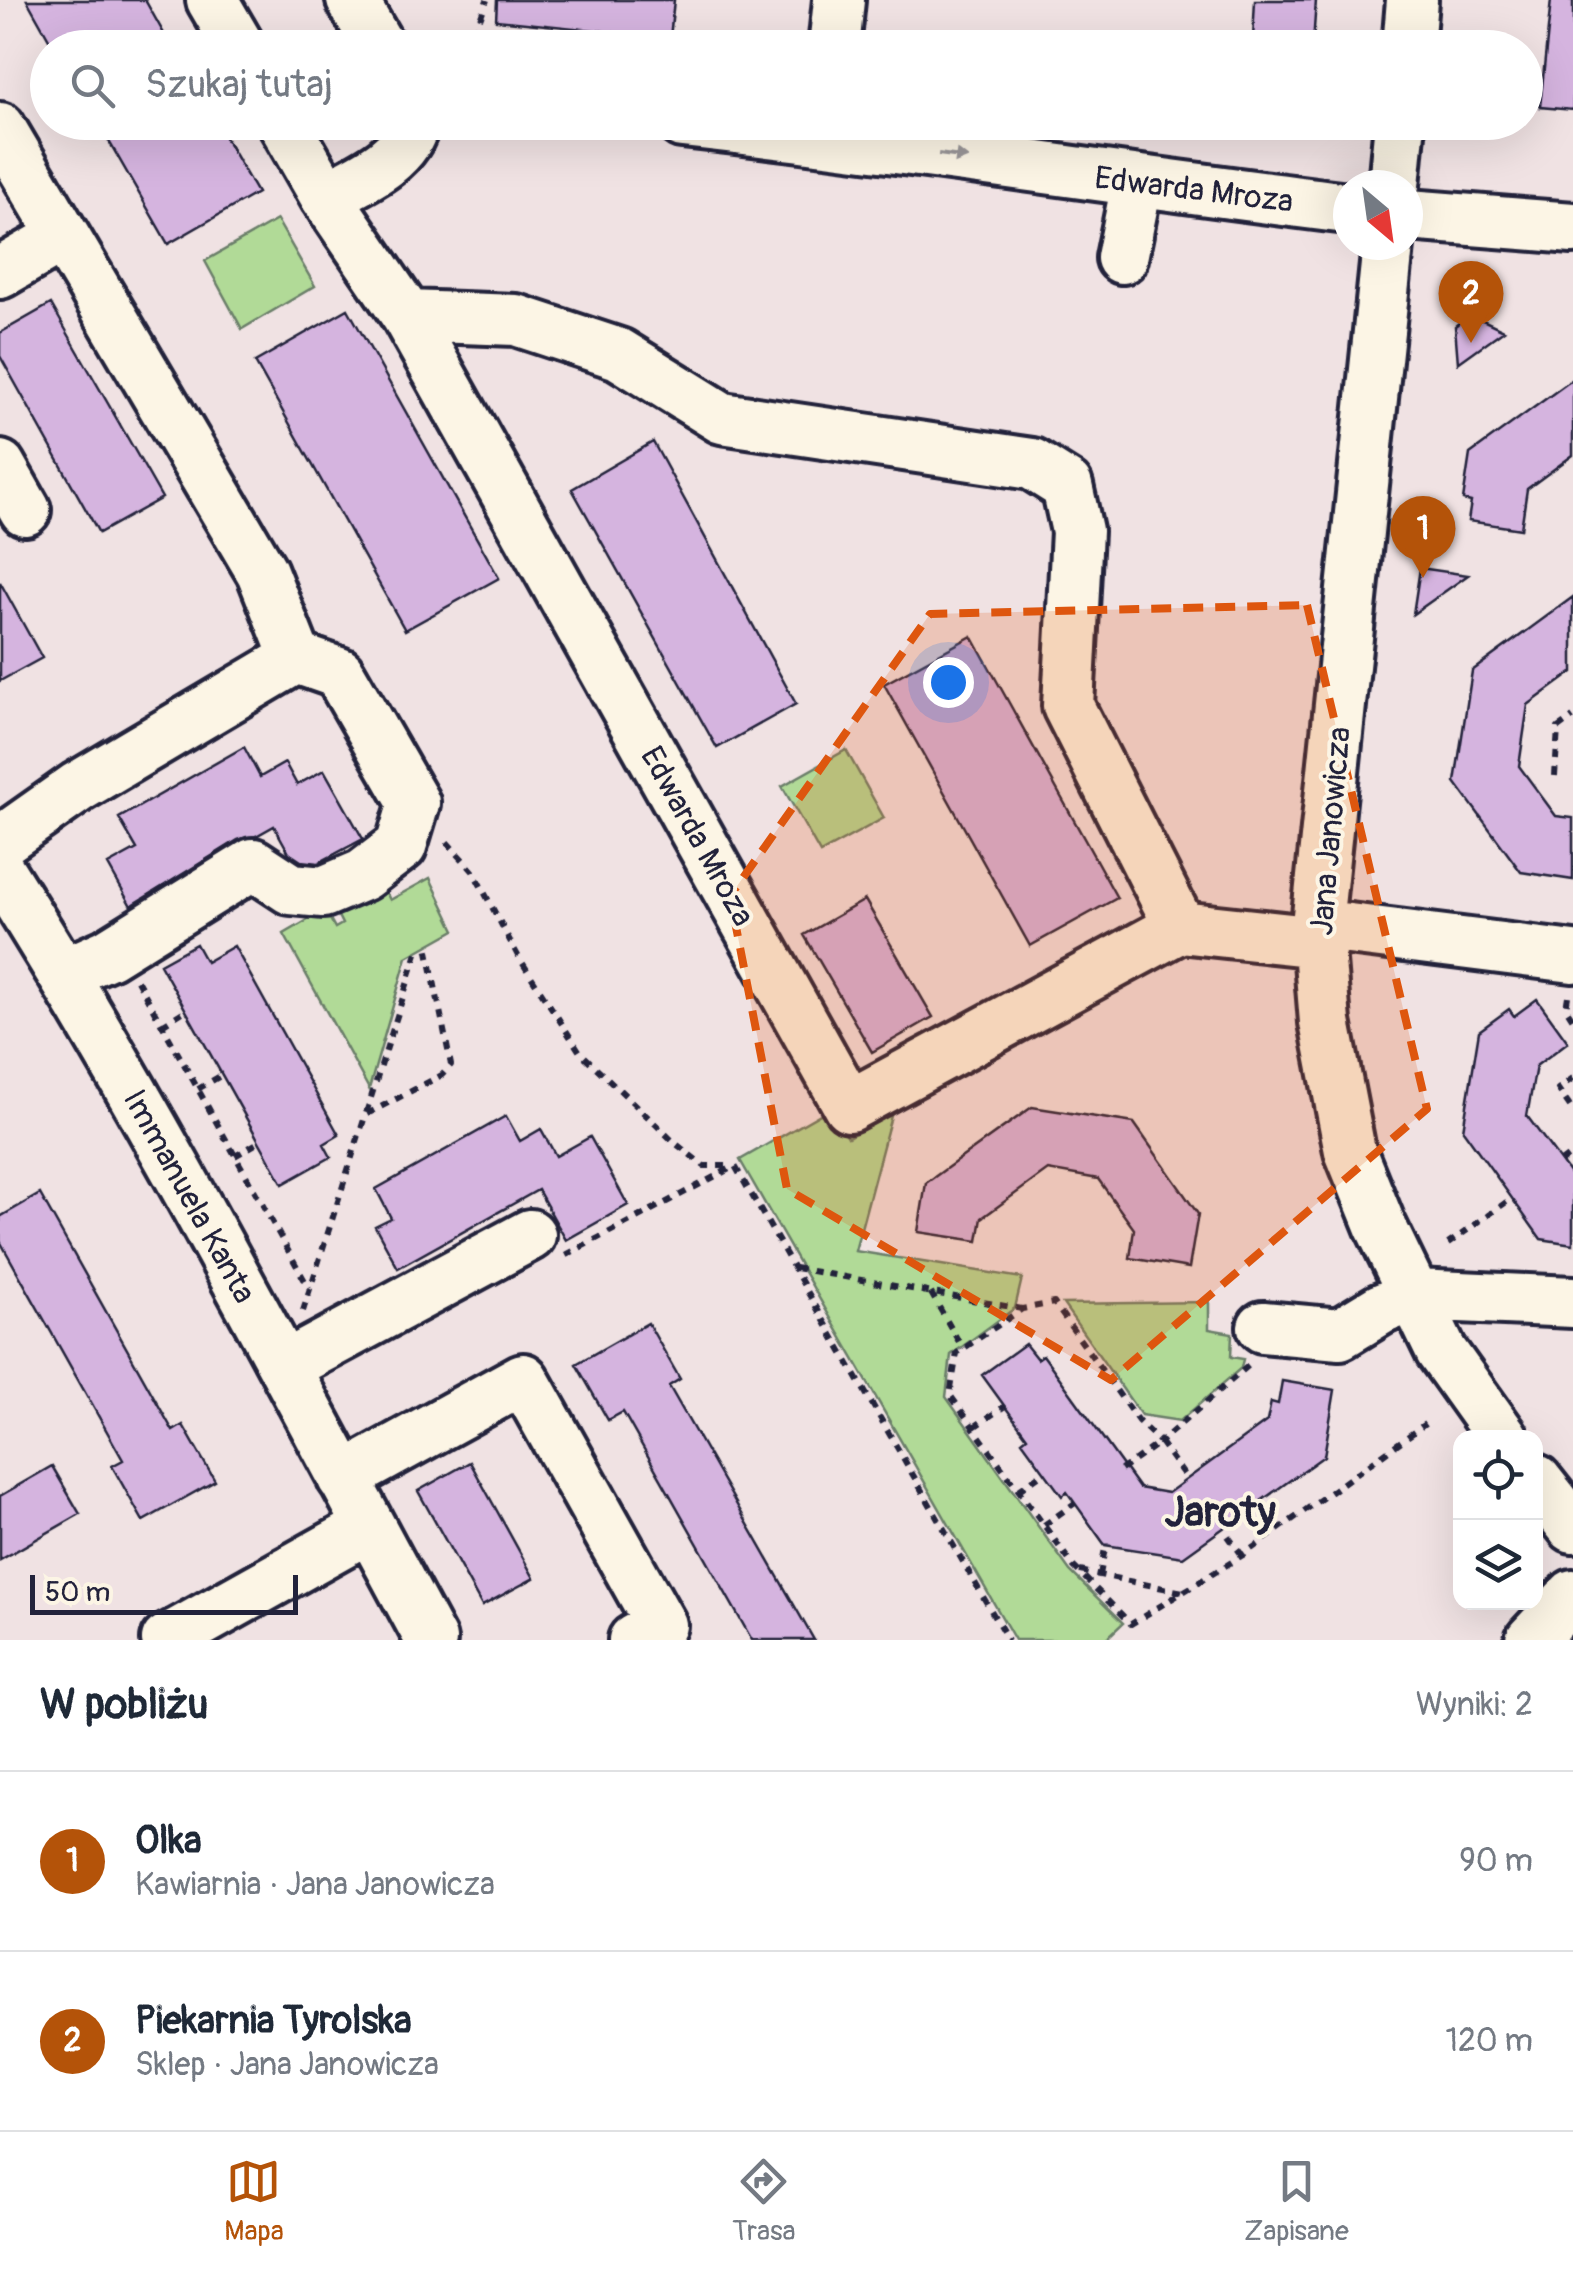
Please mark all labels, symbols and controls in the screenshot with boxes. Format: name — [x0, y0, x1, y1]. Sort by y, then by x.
search box — [30, 30, 1543, 140]
icon: search — [65, 58, 120, 113]
text: Szukaj tutaj — [145, 61, 333, 109]
one-way arrow — [937, 149, 969, 165]
street label: Edwarda Mroza — [1092, 158, 1295, 222]
north arrow — [1333, 170, 1423, 260]
pin: 2 — [1438, 260, 1504, 343]
pin: 1 — [1390, 496, 1456, 578]
your location — [923, 657, 974, 708]
street label: Jana Janowicza — [1302, 725, 1360, 937]
street label: Edwarda Mroza — [631, 739, 763, 933]
street label: Immanuela Kanta — [114, 1083, 264, 1310]
map controls — [1453, 1430, 1543, 1610]
button: locate — [1453, 1430, 1543, 1520]
district label: Jaroty — [1164, 1487, 1276, 1539]
button: layers — [1453, 1520, 1543, 1610]
scale bar — [30, 1570, 298, 1614]
text: 50 m — [45, 1575, 110, 1610]
text: W pobliżu — [40, 1679, 208, 1731]
text: Wyniki: 2 — [1416, 1685, 1533, 1725]
text: Olka — [135, 1817, 202, 1865]
text: 1 — [66, 1841, 79, 1881]
text: 90 m — [1459, 1841, 1533, 1881]
text: Kawiarnia · Jana Janowicza — [135, 1865, 495, 1905]
text: Piekarnia Tyrolska — [135, 1997, 412, 2045]
text: 2 — [64, 2021, 81, 2061]
text: 120 m — [1445, 2021, 1533, 2061]
text: Sklep · Jana Janowicza — [135, 2045, 439, 2085]
tab: Mapa — [224, 2154, 284, 2249]
tab: Trasa — [732, 2154, 796, 2249]
tab: Zapisane — [1244, 2154, 1349, 2249]

